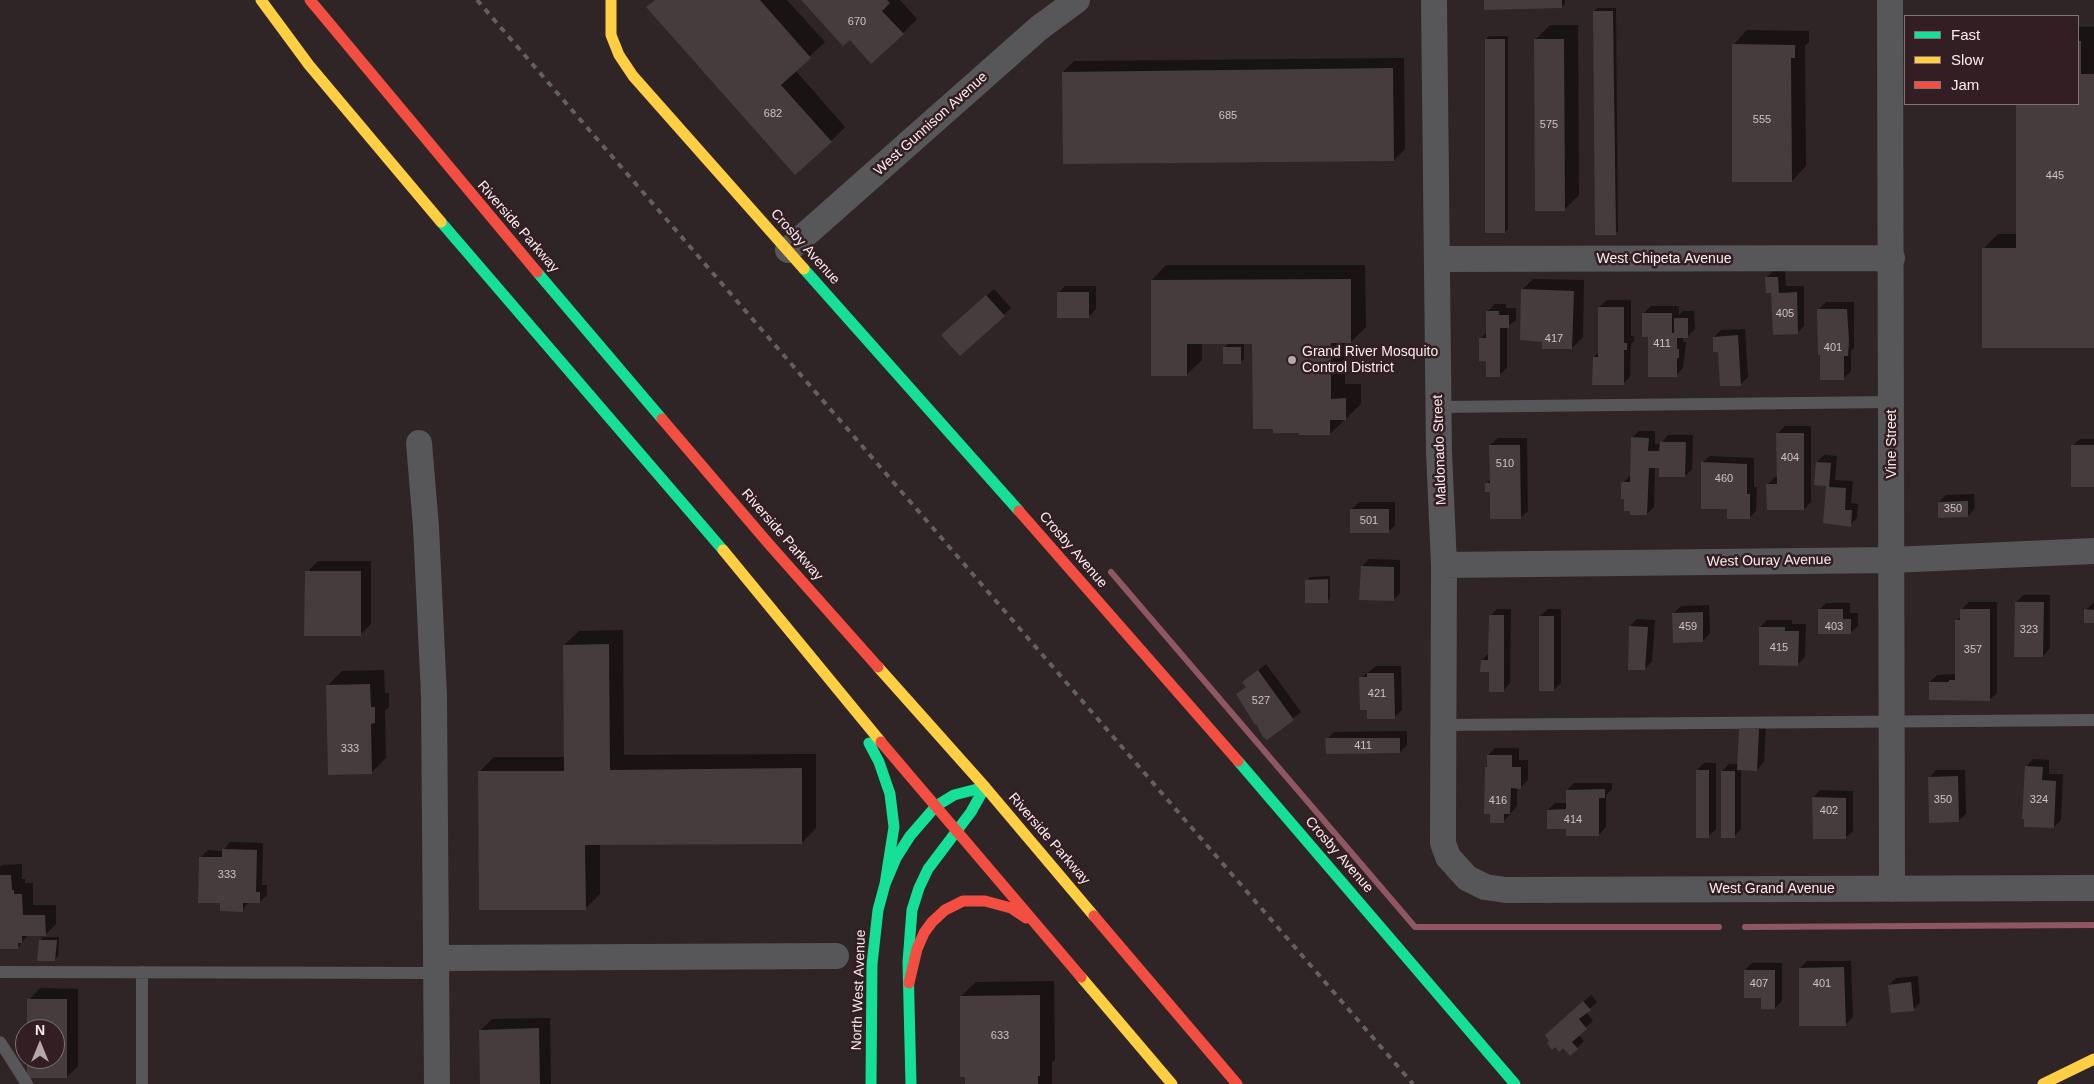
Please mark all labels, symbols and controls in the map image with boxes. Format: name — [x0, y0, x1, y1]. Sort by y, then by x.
house number: 670 — [848, 15, 866, 29]
legend — [1904, 15, 2079, 105]
text: Fast — [1951, 26, 1980, 43]
text: Slow — [1951, 51, 1984, 68]
street label: West Gunnison Avenue — [871, 69, 991, 179]
text: Jam — [1951, 76, 1979, 93]
house number: 682 — [764, 107, 782, 121]
house number: 685 — [1219, 109, 1237, 123]
house number: 555 — [1753, 113, 1771, 127]
house number: 575 — [1540, 118, 1558, 132]
house number: 445 — [2046, 169, 2064, 183]
street label: Riverside Parkway — [474, 178, 562, 276]
street label: Crosby Avenue — [767, 206, 843, 288]
street label: West Chipeta Avenue — [1597, 251, 1731, 267]
house number: 405 — [1776, 307, 1794, 321]
house number: 417 — [1545, 332, 1563, 346]
house number: 411 — [1653, 337, 1671, 351]
house number: 401 — [1824, 341, 1842, 355]
place label: Grand River Mosquito Control District — [1302, 344, 1438, 377]
marker: Grand River Mosquito Control District — [1286, 354, 1298, 366]
street label: Maldonado Street — [1430, 394, 1450, 506]
street label: Vine Street — [1884, 409, 1900, 479]
house number: 404 — [1781, 451, 1799, 465]
house number: 510 — [1496, 457, 1514, 471]
house number: 460 — [1715, 472, 1733, 486]
street label: Riverside Parkway — [738, 486, 826, 584]
house number: 350 — [1944, 502, 1962, 516]
street label: Crosby Avenue — [1035, 508, 1111, 592]
house number: 501 — [1360, 514, 1378, 528]
street label: West Ouray Avenue — [1706, 552, 1832, 570]
house number: 459 — [1679, 620, 1697, 634]
house number: 403 — [1825, 620, 1843, 634]
house number: 323 — [2020, 623, 2038, 637]
house number: 415 — [1770, 641, 1788, 655]
house number: 357 — [1964, 643, 1982, 657]
house number: 421 — [1368, 687, 1386, 701]
house number: 527 — [1252, 694, 1270, 708]
house number: 411 — [1354, 739, 1372, 753]
house number: 333 — [341, 742, 359, 756]
street label: Riverside Parkway — [1005, 790, 1093, 888]
house number: 350 — [1934, 793, 1952, 807]
house number: 324 — [2030, 793, 2048, 807]
house number: 416 — [1489, 794, 1507, 808]
house number: 402 — [1820, 804, 1838, 818]
street label: Crosby Avenue — [1301, 813, 1377, 897]
house number: 414 — [1564, 813, 1582, 827]
house number: 333 — [218, 868, 236, 882]
street label: West Grand Avenue — [1709, 881, 1835, 897]
street label: North West Avenue — [848, 929, 870, 1051]
house number: 407 — [1750, 977, 1768, 991]
house number: 401 — [1813, 977, 1831, 991]
north arrow — [15, 1019, 65, 1069]
text: N — [35, 1022, 45, 1038]
house number: 633 — [991, 1029, 1009, 1043]

